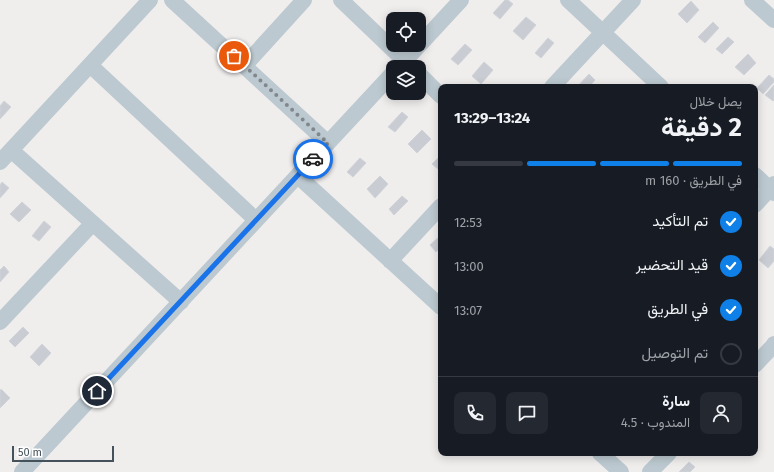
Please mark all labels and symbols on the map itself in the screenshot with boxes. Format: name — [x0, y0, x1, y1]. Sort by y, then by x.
pin — [217, 39, 251, 73]
courier — [293, 139, 333, 179]
pin — [80, 374, 114, 408]
scale bar — [12, 444, 114, 463]

